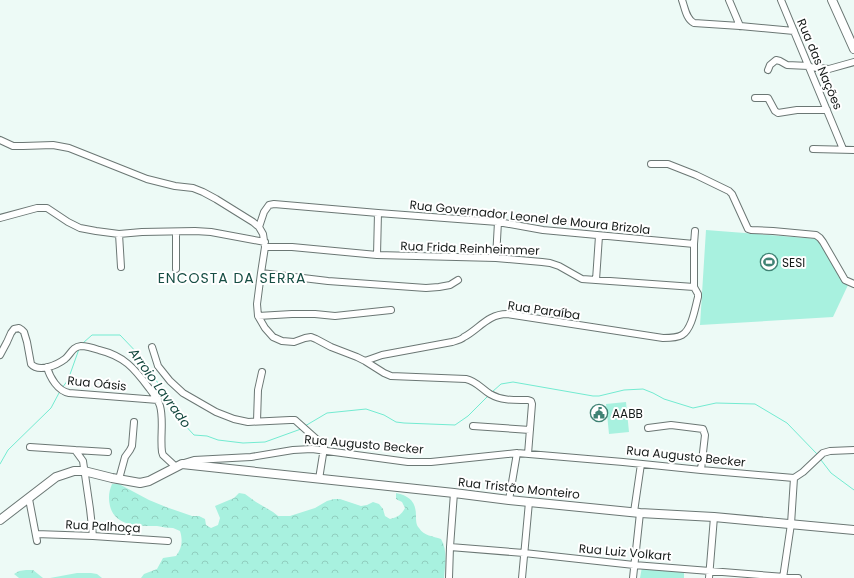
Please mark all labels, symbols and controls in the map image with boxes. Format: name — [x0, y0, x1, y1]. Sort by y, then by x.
street label: Rua das Nações — [793, 16, 847, 112]
street label: Rua Governador Leonel de Moura Brizola — [409, 196, 651, 238]
street label: Rua Frida Reinheimmer — [400, 237, 540, 259]
sports icon: SESI — [759, 252, 779, 272]
place label: SESI — [782, 254, 805, 271]
district label: ENCOSTA DA SERRA — [158, 268, 306, 288]
street label: Rua Paraíba — [507, 296, 581, 324]
water label: Arroio Lavrado — [124, 343, 195, 432]
street label: Rua Oásis — [67, 371, 127, 395]
public building icon: AABB — [589, 403, 609, 423]
place label: AABB — [612, 405, 643, 422]
street label: Rua Augusto Becker — [304, 430, 425, 458]
street label: Rua Augusto Becker — [626, 441, 747, 471]
street label: Rua Tristão Monteiro — [457, 473, 581, 503]
street label: Rua Palhoça — [65, 516, 141, 536]
street label: Rua Luiz Volkart — [578, 539, 672, 565]

